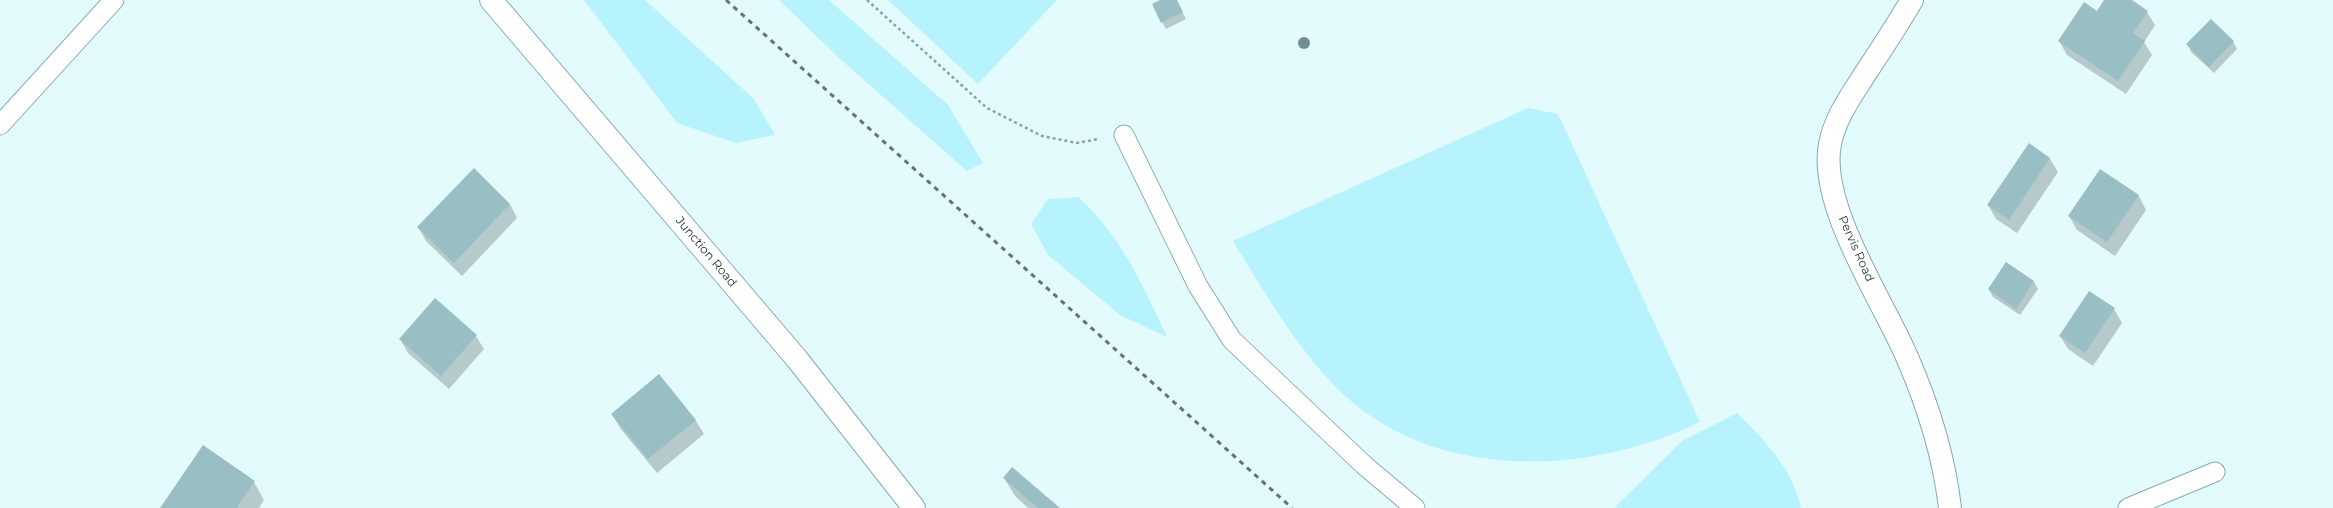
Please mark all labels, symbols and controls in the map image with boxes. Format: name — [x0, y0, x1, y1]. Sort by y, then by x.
street label: Junction Road — [672, 214, 740, 290]
street label: Pervis Road — [1835, 214, 1877, 284]

